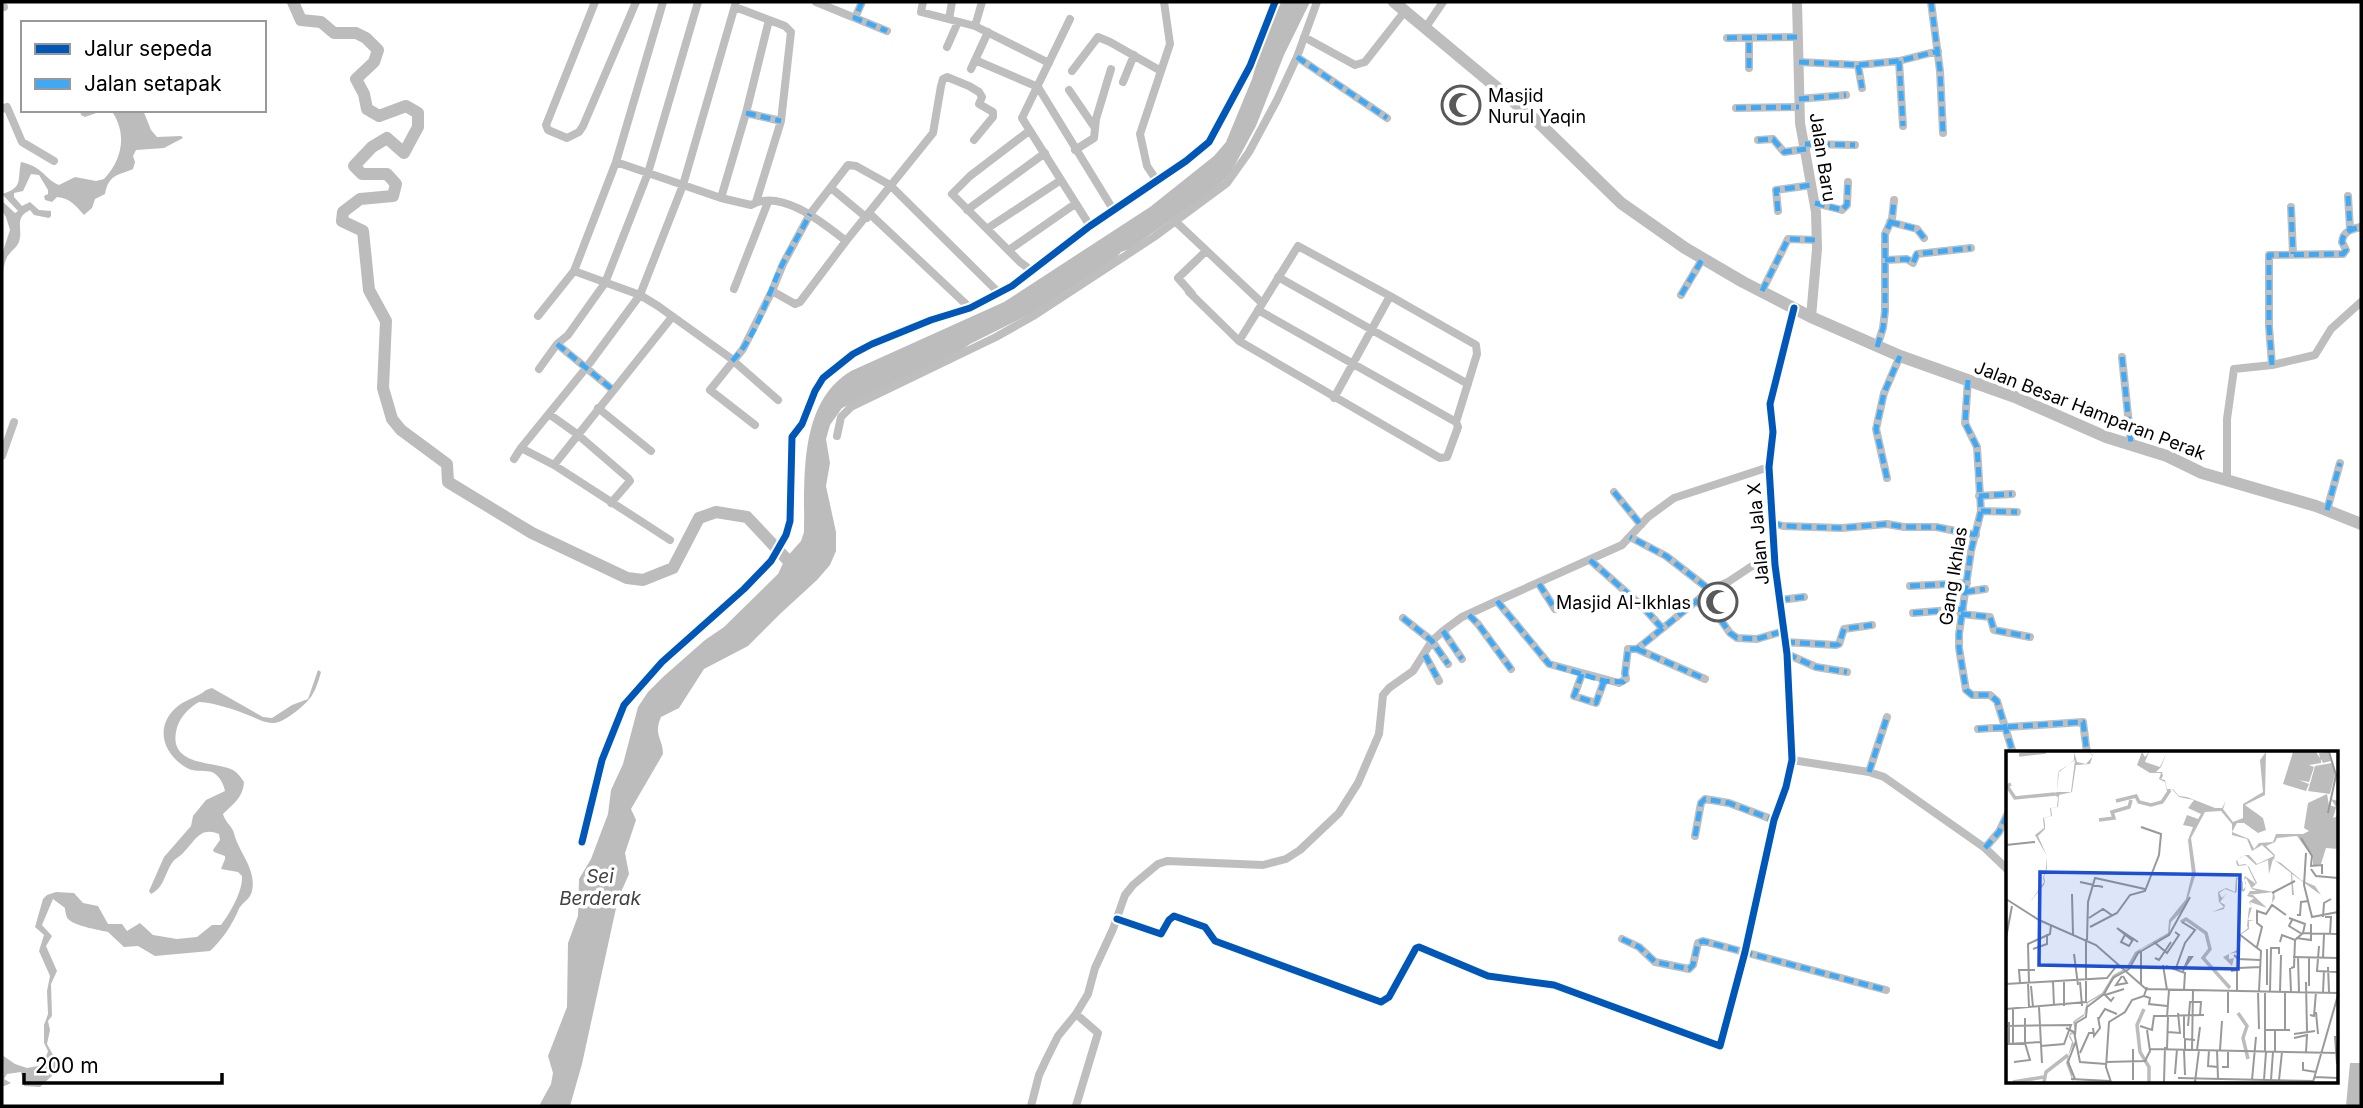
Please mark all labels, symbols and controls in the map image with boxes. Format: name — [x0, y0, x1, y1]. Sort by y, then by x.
legend — [21, 21, 266, 112]
text: Jalur sepeda — [84, 36, 212, 61]
text: Jalan setapak — [84, 71, 222, 96]
mosque icon: Masjid Nurul Yaqin — [1440, 84, 1482, 126]
place label: Masjid Nurul Yaqin — [1488, 85, 1586, 127]
street label: Jalan Baru — [1806, 111, 1840, 203]
street label: Jalan Besar Hamparan Perak — [1971, 356, 2209, 464]
street label: Jalan Jala X — [1743, 482, 1773, 586]
street label: Gang Ikhlas — [1935, 525, 1971, 627]
mosque icon: Masjid Al-Ikhlas — [1697, 581, 1739, 623]
place label: Masjid Al-Ikhlas — [1556, 592, 1691, 613]
inset map — [2006, 751, 2338, 1084]
water label: Sei Berderak — [559, 865, 641, 910]
scale bar — [24, 1042, 222, 1086]
text: 200 m — [35, 1053, 99, 1078]

